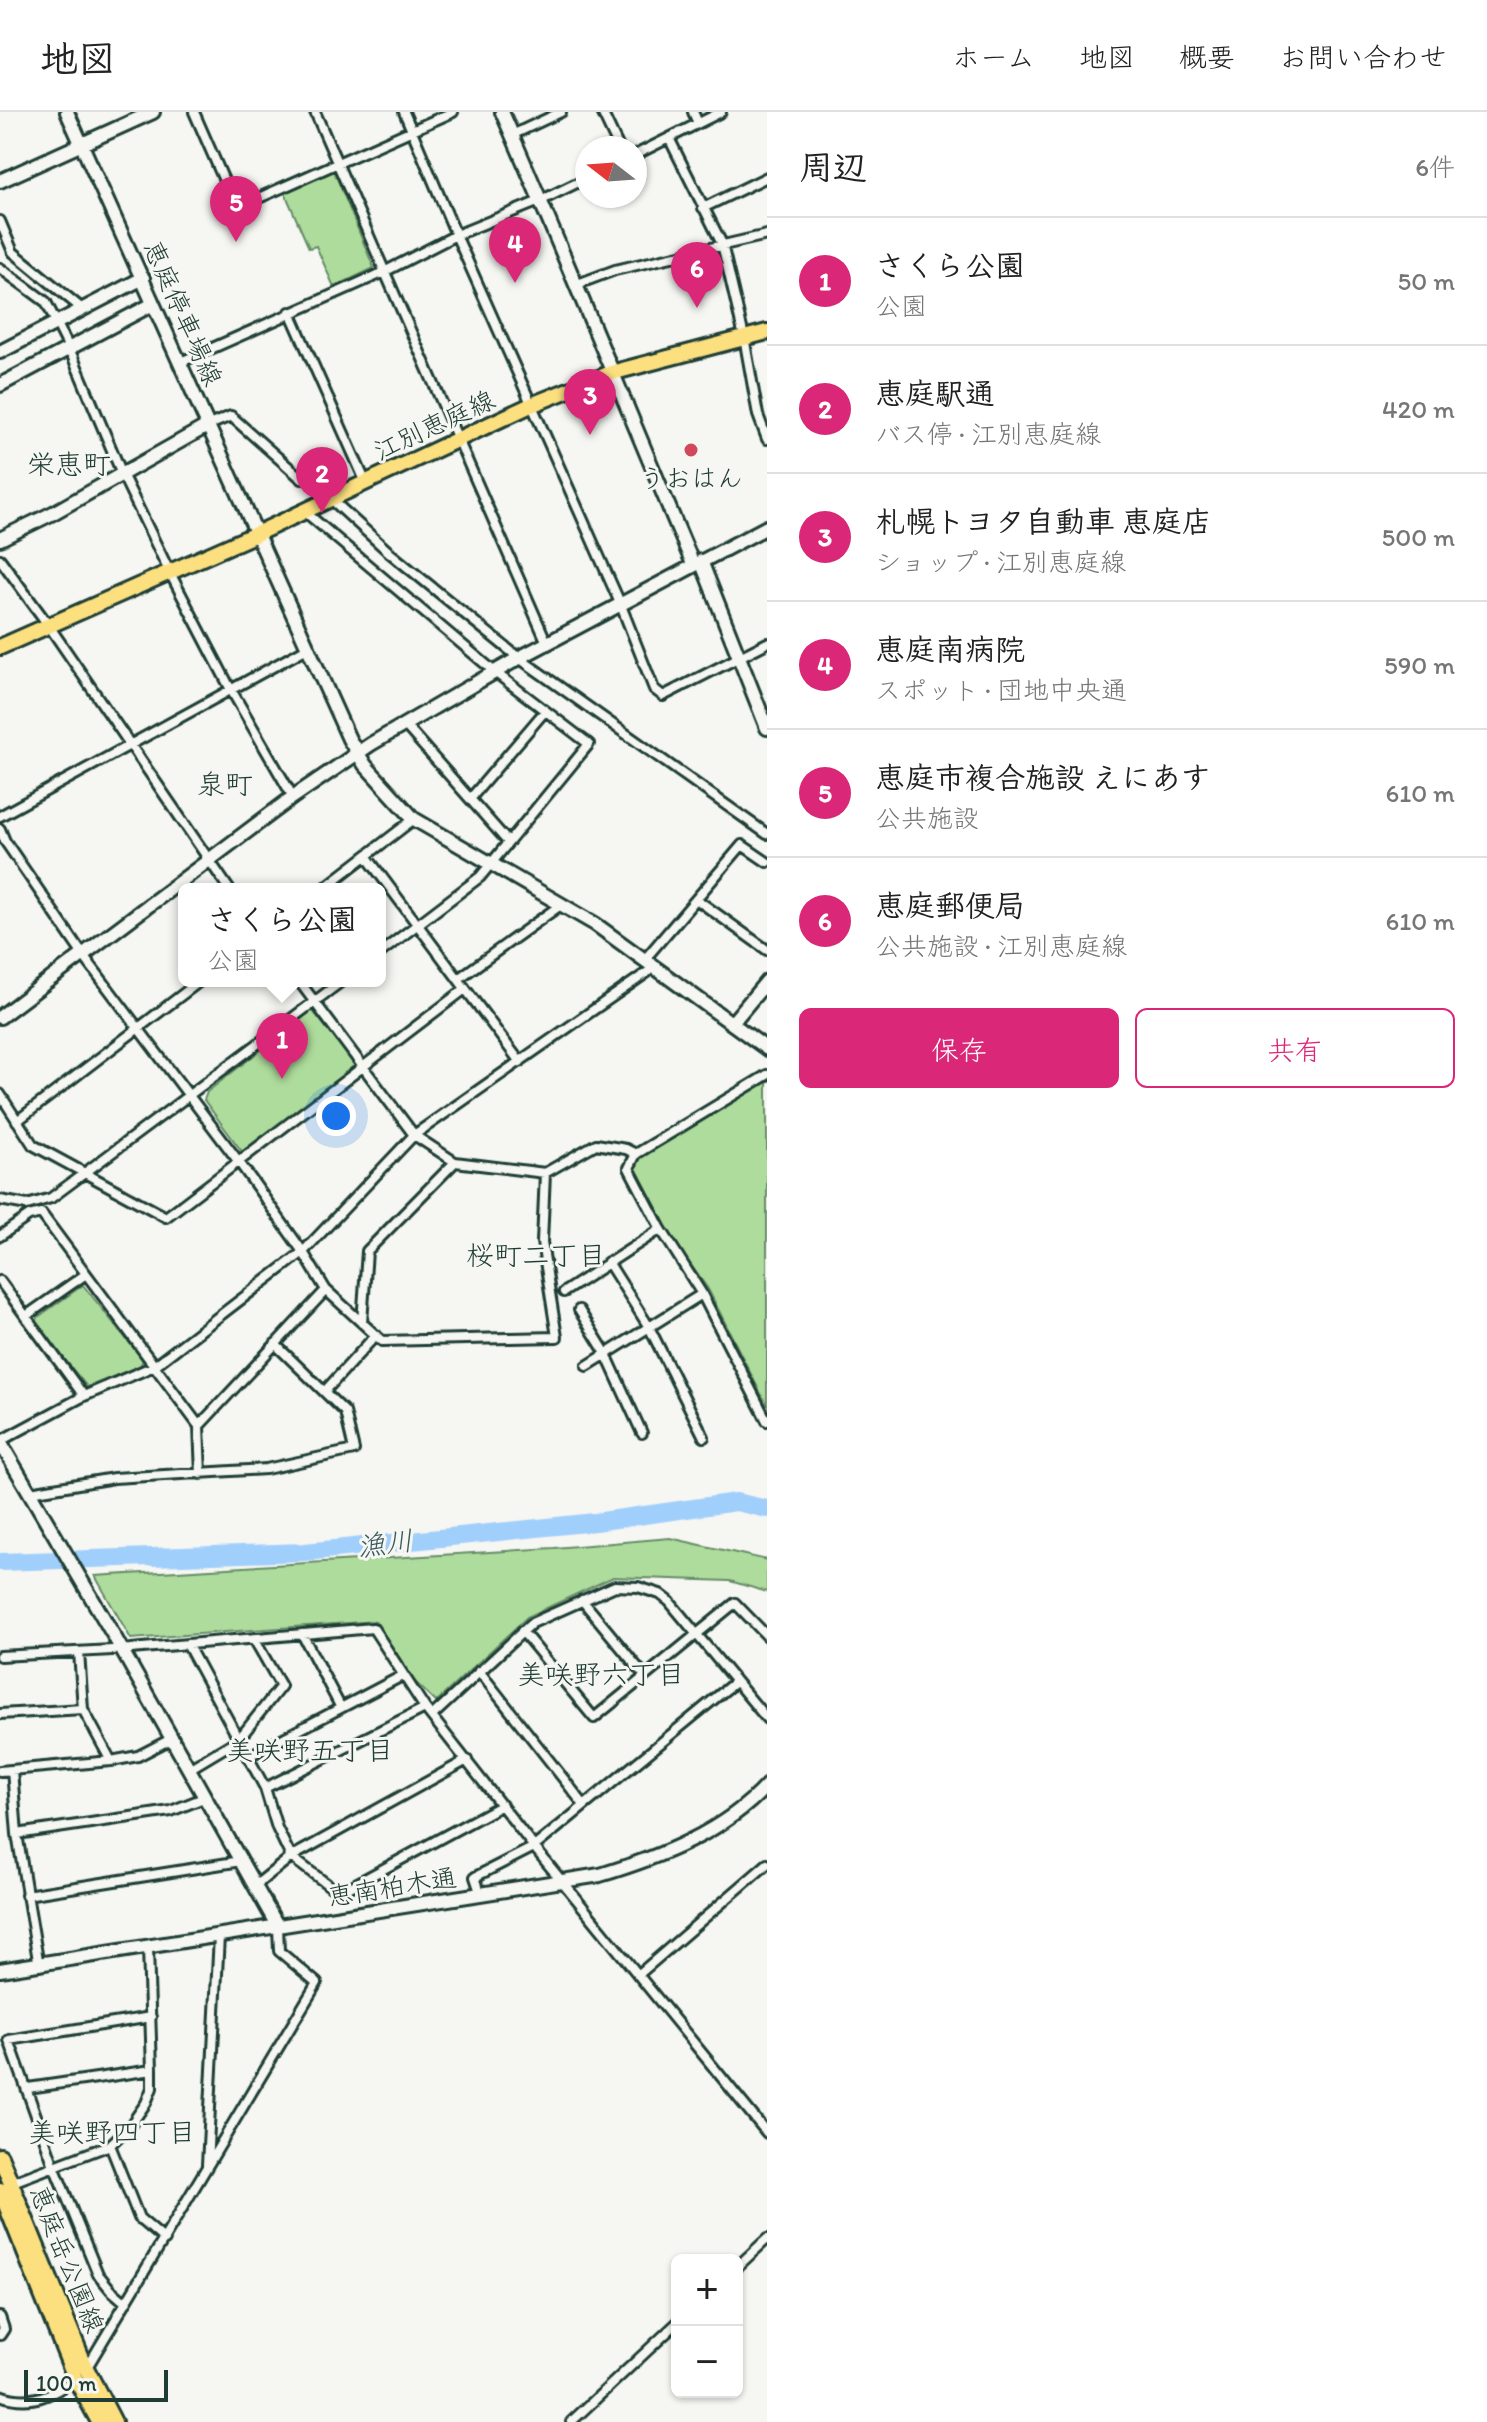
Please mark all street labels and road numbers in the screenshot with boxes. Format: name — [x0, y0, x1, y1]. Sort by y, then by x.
street label: 恵庭停車場線 — [137, 235, 229, 391]
street label: 江別恵庭線 — [368, 383, 500, 467]
street label: 恵南柏木通 — [325, 1861, 459, 1913]
street label: 恵庭岳公園線 — [23, 2181, 111, 2337]

